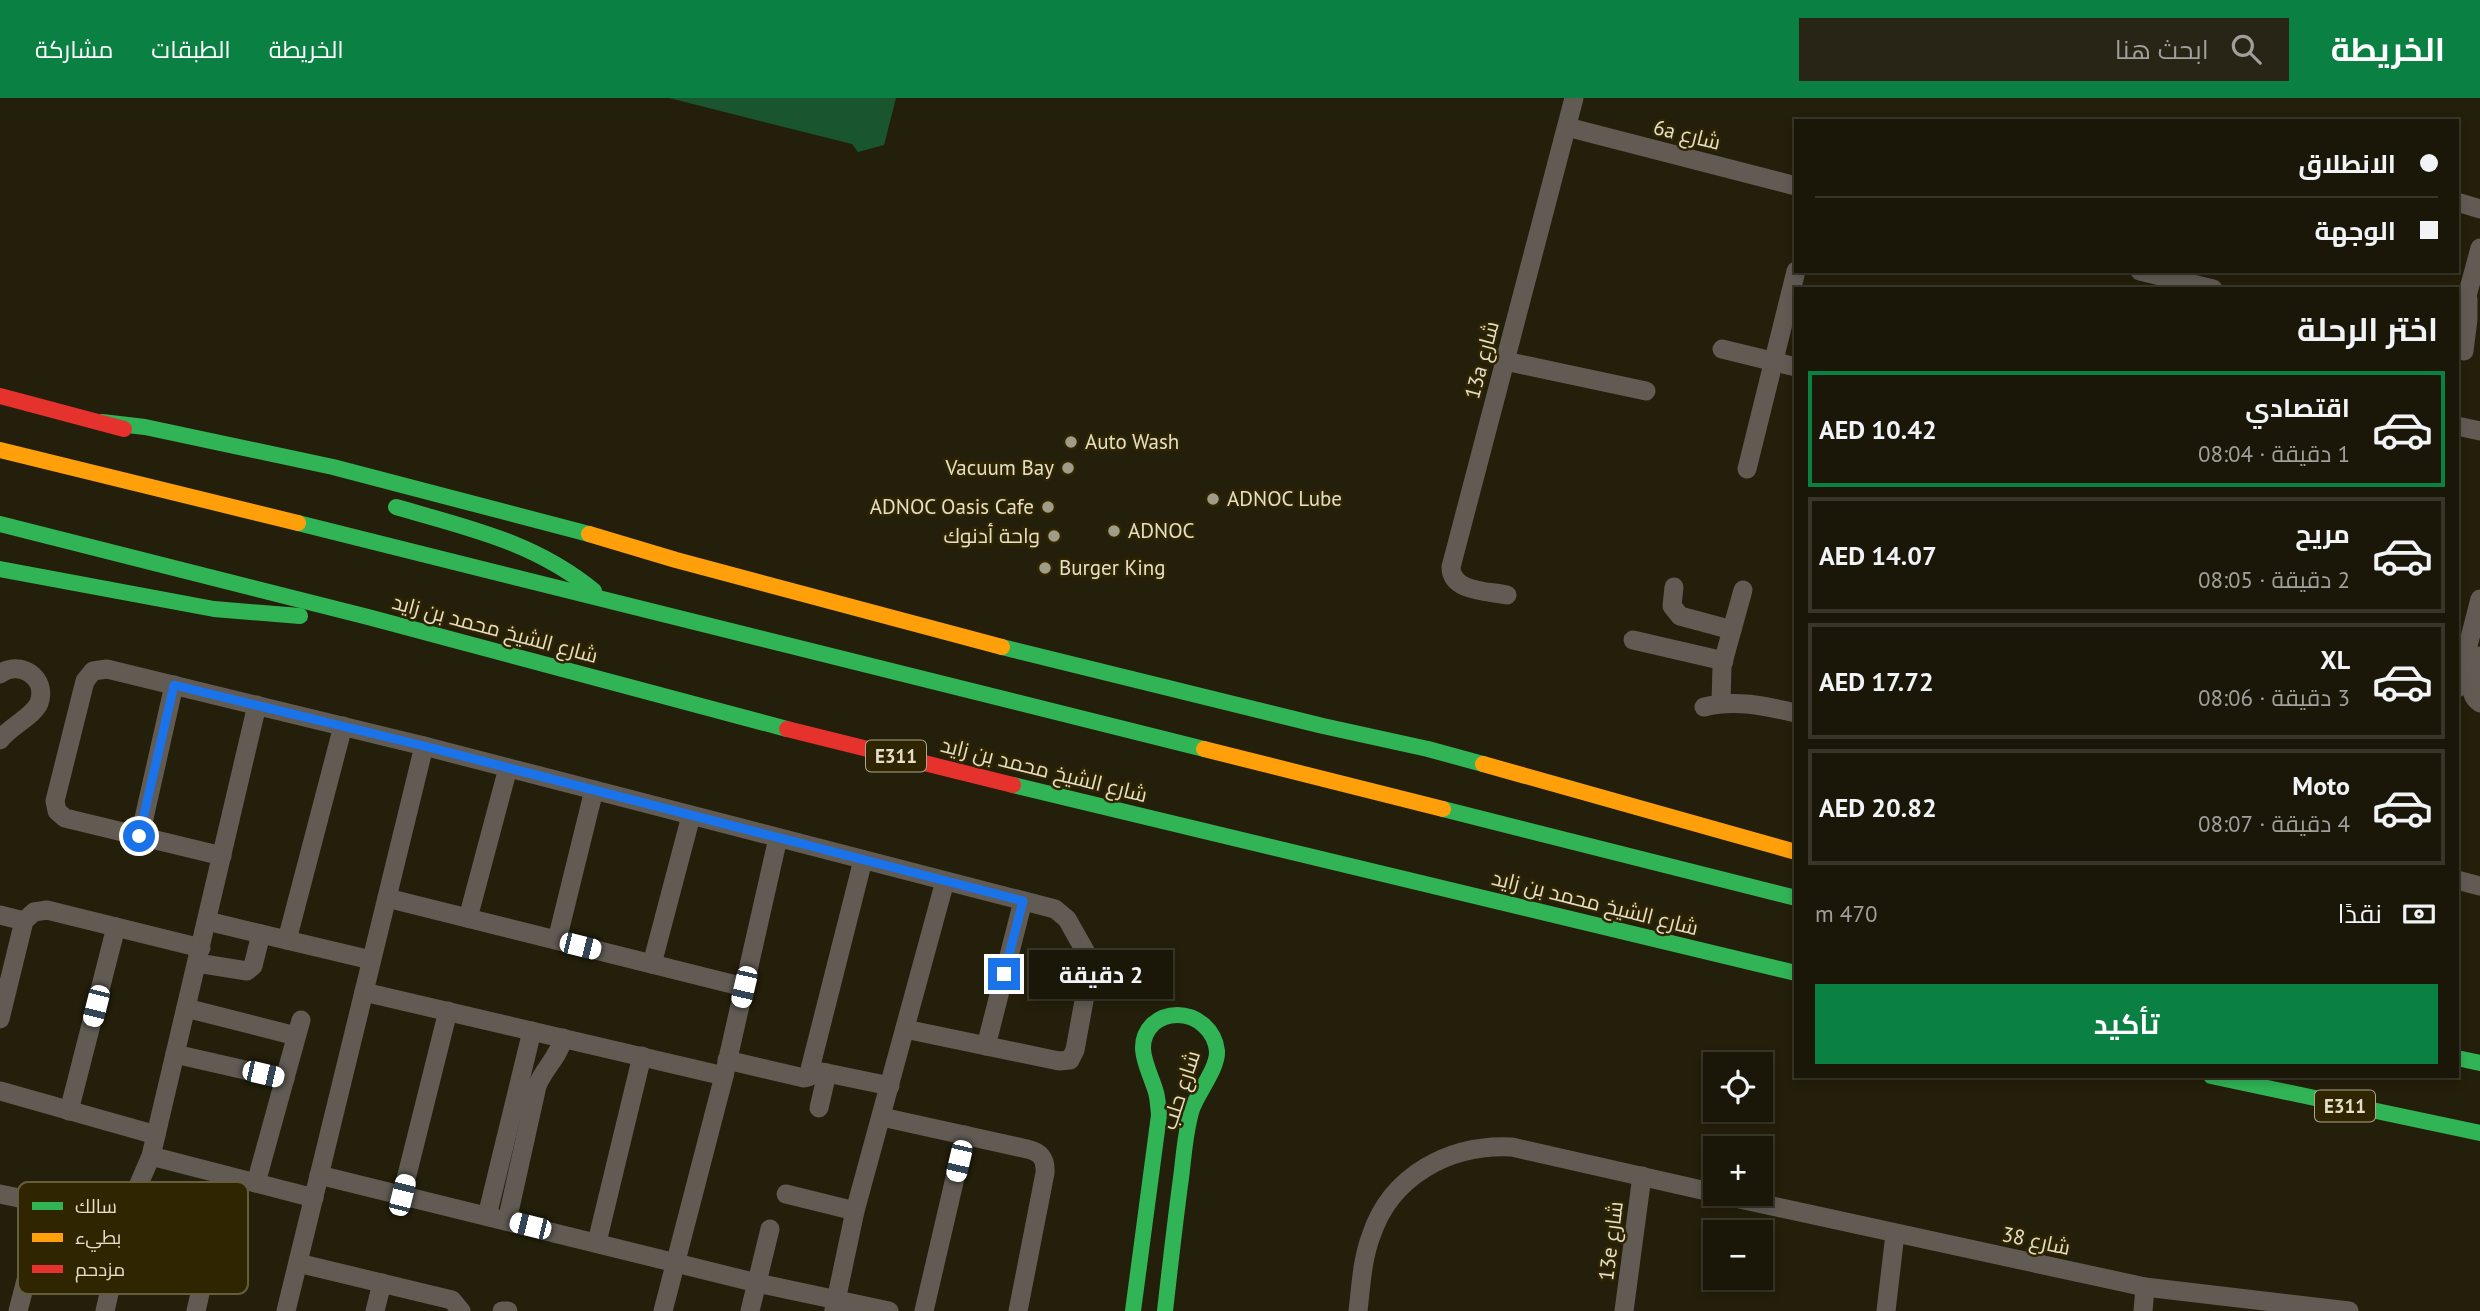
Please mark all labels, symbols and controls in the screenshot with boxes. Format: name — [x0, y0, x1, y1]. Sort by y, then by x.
search box — [1799, 18, 2289, 81]
text: الخريطة — [2331, 27, 2445, 70]
icon: search — [2227, 30, 2265, 68]
text: ابحث هنا — [2115, 33, 2209, 66]
text: مشاركة — [35, 34, 113, 65]
text: الطبقات — [151, 34, 231, 65]
text: الخريطة — [269, 34, 344, 65]
street label: 6a شارع — [1651, 113, 1723, 157]
text: الانطلاق — [2298, 147, 2396, 180]
text: الوجهة — [2315, 214, 2396, 247]
text: اختر الرحلة — [2297, 308, 2438, 350]
street label: 13a شارع — [1458, 318, 1506, 402]
text: اقتصادي — [2245, 391, 2350, 424]
icon: car — [2371, 398, 2434, 461]
text: AED 10.42 — [1819, 413, 1937, 446]
place label: Auto Wash — [1085, 428, 1179, 455]
marker: Auto Wash — [1063, 434, 1079, 450]
text: 1 دقيقة · 08:04 — [2198, 439, 2350, 468]
place label: Vacuum Bay — [944, 454, 1054, 481]
marker: Vacuum Bay — [1060, 460, 1076, 476]
place label: ADNOC Lube — [1227, 485, 1342, 512]
marker: ADNOC Lube — [1205, 491, 1221, 507]
place label: ADNOC Oasis Cafe — [870, 493, 1034, 520]
marker: ADNOC Oasis Cafe — [1040, 499, 1056, 515]
place label: ADNOC — [1128, 517, 1195, 544]
text: مريح — [2295, 517, 2350, 550]
place label: واحة أدنوك — [944, 522, 1040, 549]
marker: ADNOC — [1106, 523, 1122, 539]
icon: car — [2371, 524, 2434, 587]
marker: واحة أدنوك — [1046, 528, 1062, 544]
text: AED 14.07 — [1819, 539, 1937, 572]
place label: Burger King — [1059, 554, 1166, 581]
marker: Burger King — [1037, 560, 1053, 576]
text: 2 دقيقة · 08:05 — [2198, 565, 2350, 594]
street label: شارع الشيخ محمد بن زايد — [389, 588, 601, 670]
text: XL — [2320, 643, 2350, 676]
icon: car — [2371, 650, 2434, 713]
text: AED 17.72 — [1819, 665, 1934, 698]
text: 3 دقيقة · 08:06 — [2198, 683, 2350, 712]
street label: شارع الشيخ محمد بن زايد — [938, 731, 1150, 809]
road number: E311 — [866, 740, 926, 772]
text: Moto — [2292, 769, 2350, 802]
icon: car — [2371, 776, 2434, 839]
text: AED 20.82 — [1819, 791, 1937, 824]
text: 4 دقيقة · 08:07 — [2198, 809, 2350, 838]
route start — [123, 820, 155, 852]
street label: شارع الشيخ محمد بن زايد — [1489, 864, 1701, 942]
icon: cash — [2400, 895, 2438, 933]
text: نقدًا — [2338, 897, 2382, 930]
text: 470 m — [1815, 899, 1877, 928]
car — [558, 931, 603, 961]
callout: 2 دقيقة — [1028, 950, 1172, 998]
route end — [988, 958, 1020, 990]
text: 2 دقيقة — [1059, 960, 1143, 989]
car — [730, 964, 759, 1010]
car — [81, 983, 112, 1029]
button: تأكيد — [1815, 984, 2438, 1064]
street label: شارع حلب — [1155, 1047, 1207, 1133]
map controls — [1703, 1052, 1773, 1290]
button: locate — [1703, 1052, 1773, 1122]
car — [241, 1059, 286, 1089]
road number: E311 — [2315, 1090, 2375, 1122]
button: + — [1703, 1136, 1773, 1206]
car — [945, 1138, 974, 1184]
car — [387, 1172, 418, 1218]
legend — [18, 1182, 248, 1294]
text: سالك — [75, 1194, 117, 1218]
street label: 13e شارع — [1592, 1200, 1630, 1282]
car — [508, 1211, 553, 1241]
button: − — [1703, 1220, 1773, 1290]
street label: شارع 38 — [1999, 1220, 2073, 1262]
text: بطيء — [75, 1225, 121, 1252]
text: مزدحم — [75, 1257, 125, 1283]

